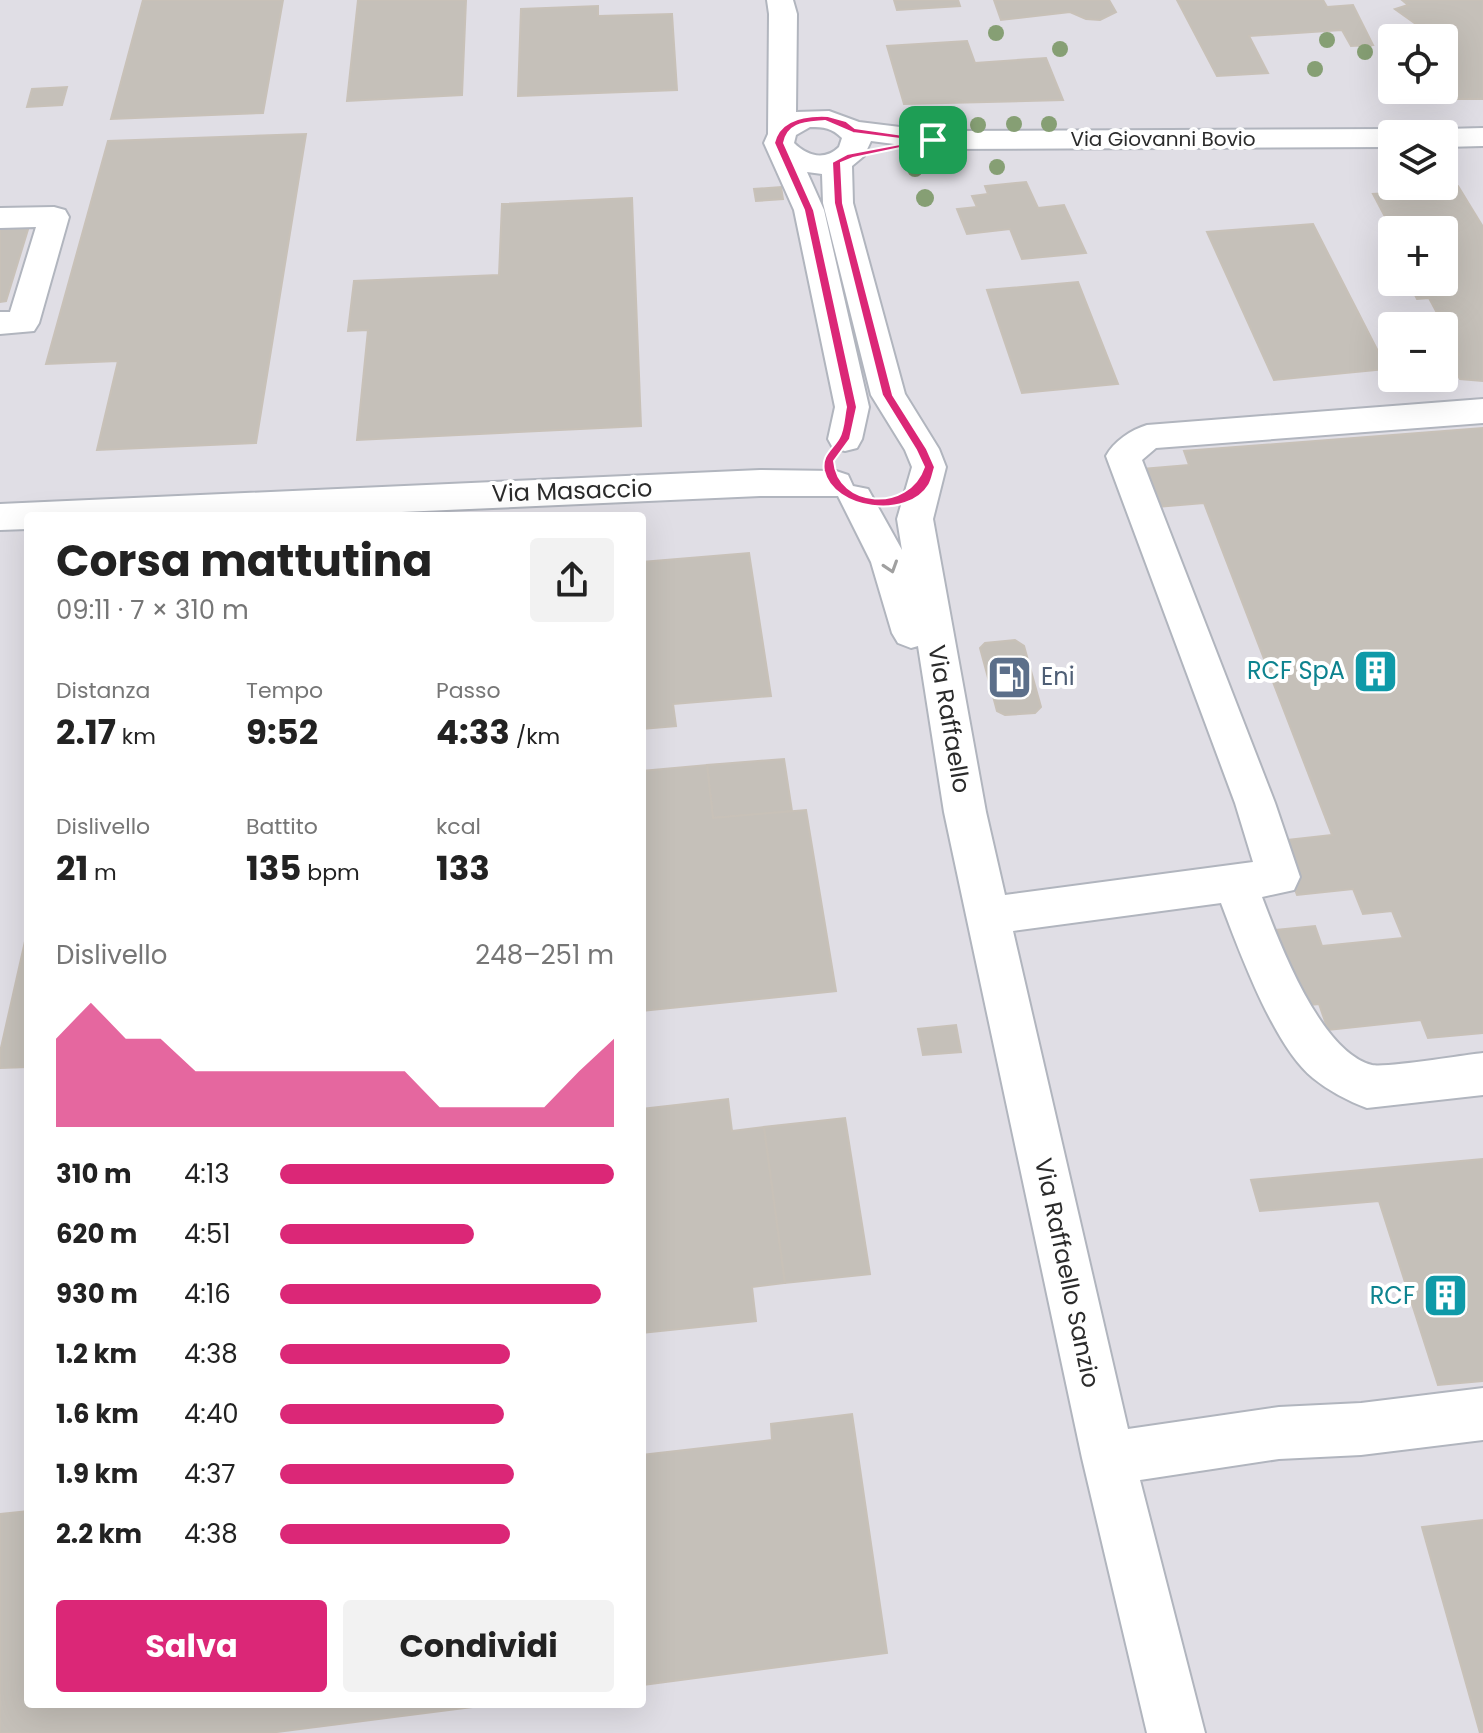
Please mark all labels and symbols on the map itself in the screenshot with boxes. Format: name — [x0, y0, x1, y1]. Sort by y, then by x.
pin — [899, 106, 967, 174]
street label: Via Giovanni Bovio — [1070, 125, 1256, 153]
street label: Via Masaccio — [491, 471, 653, 510]
one-way arrow — [881, 559, 897, 573]
street label: Via Raffaello — [920, 642, 979, 795]
building icon: RCF SpA — [1352, 647, 1400, 695]
fuel station icon: Eni — [986, 653, 1034, 701]
place label: RCF SpA — [1247, 654, 1345, 687]
place label: Eni — [1041, 660, 1075, 693]
street label: Via Raffaello Sanzio — [1027, 1155, 1108, 1391]
building icon: RCF — [1422, 1272, 1470, 1320]
place label: RCF — [1370, 1279, 1415, 1312]

